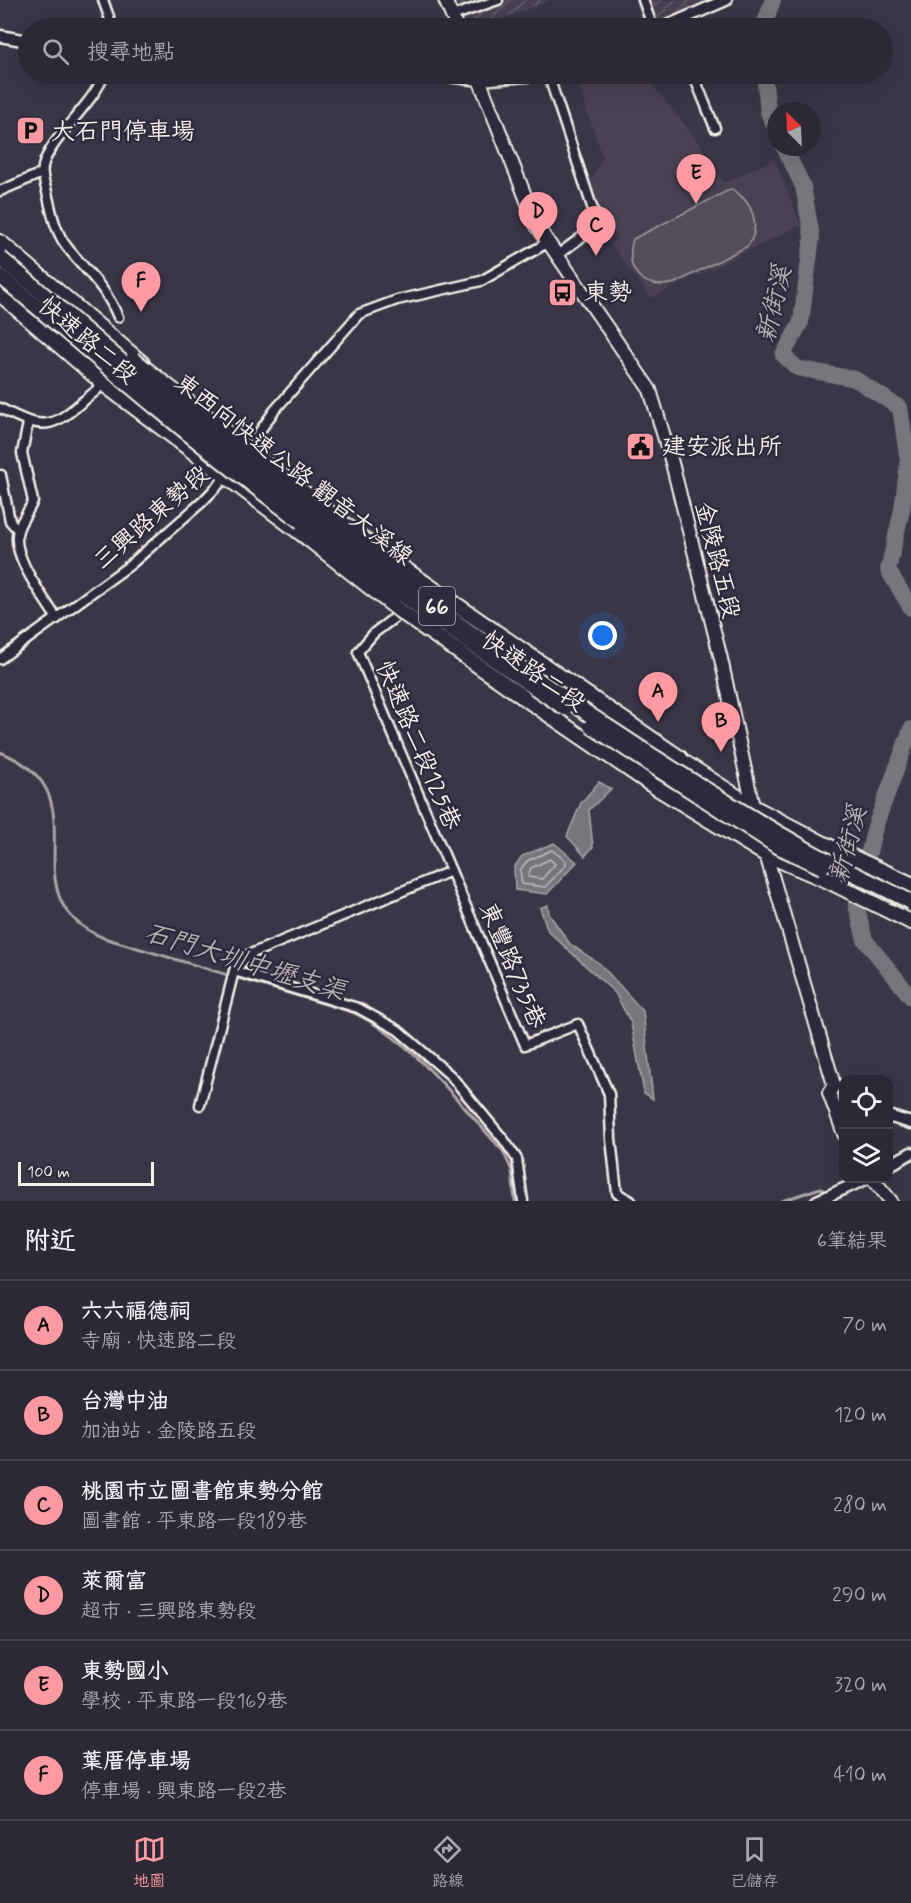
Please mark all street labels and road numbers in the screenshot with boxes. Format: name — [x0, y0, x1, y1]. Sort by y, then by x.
street label: 快速路二段 — [31, 291, 143, 392]
street label: 東西向快速公路 觀音大溪線 — [168, 367, 419, 573]
street label: 三興路東勢段 — [87, 459, 216, 577]
street label: 金陵路五段 — [687, 498, 746, 622]
road number: 66 — [419, 587, 455, 625]
street label: 快速路二段 — [475, 625, 591, 719]
street label: 快速路二段125巷 — [368, 656, 467, 835]
street label: 東豐路735巷 — [471, 898, 552, 1033]

